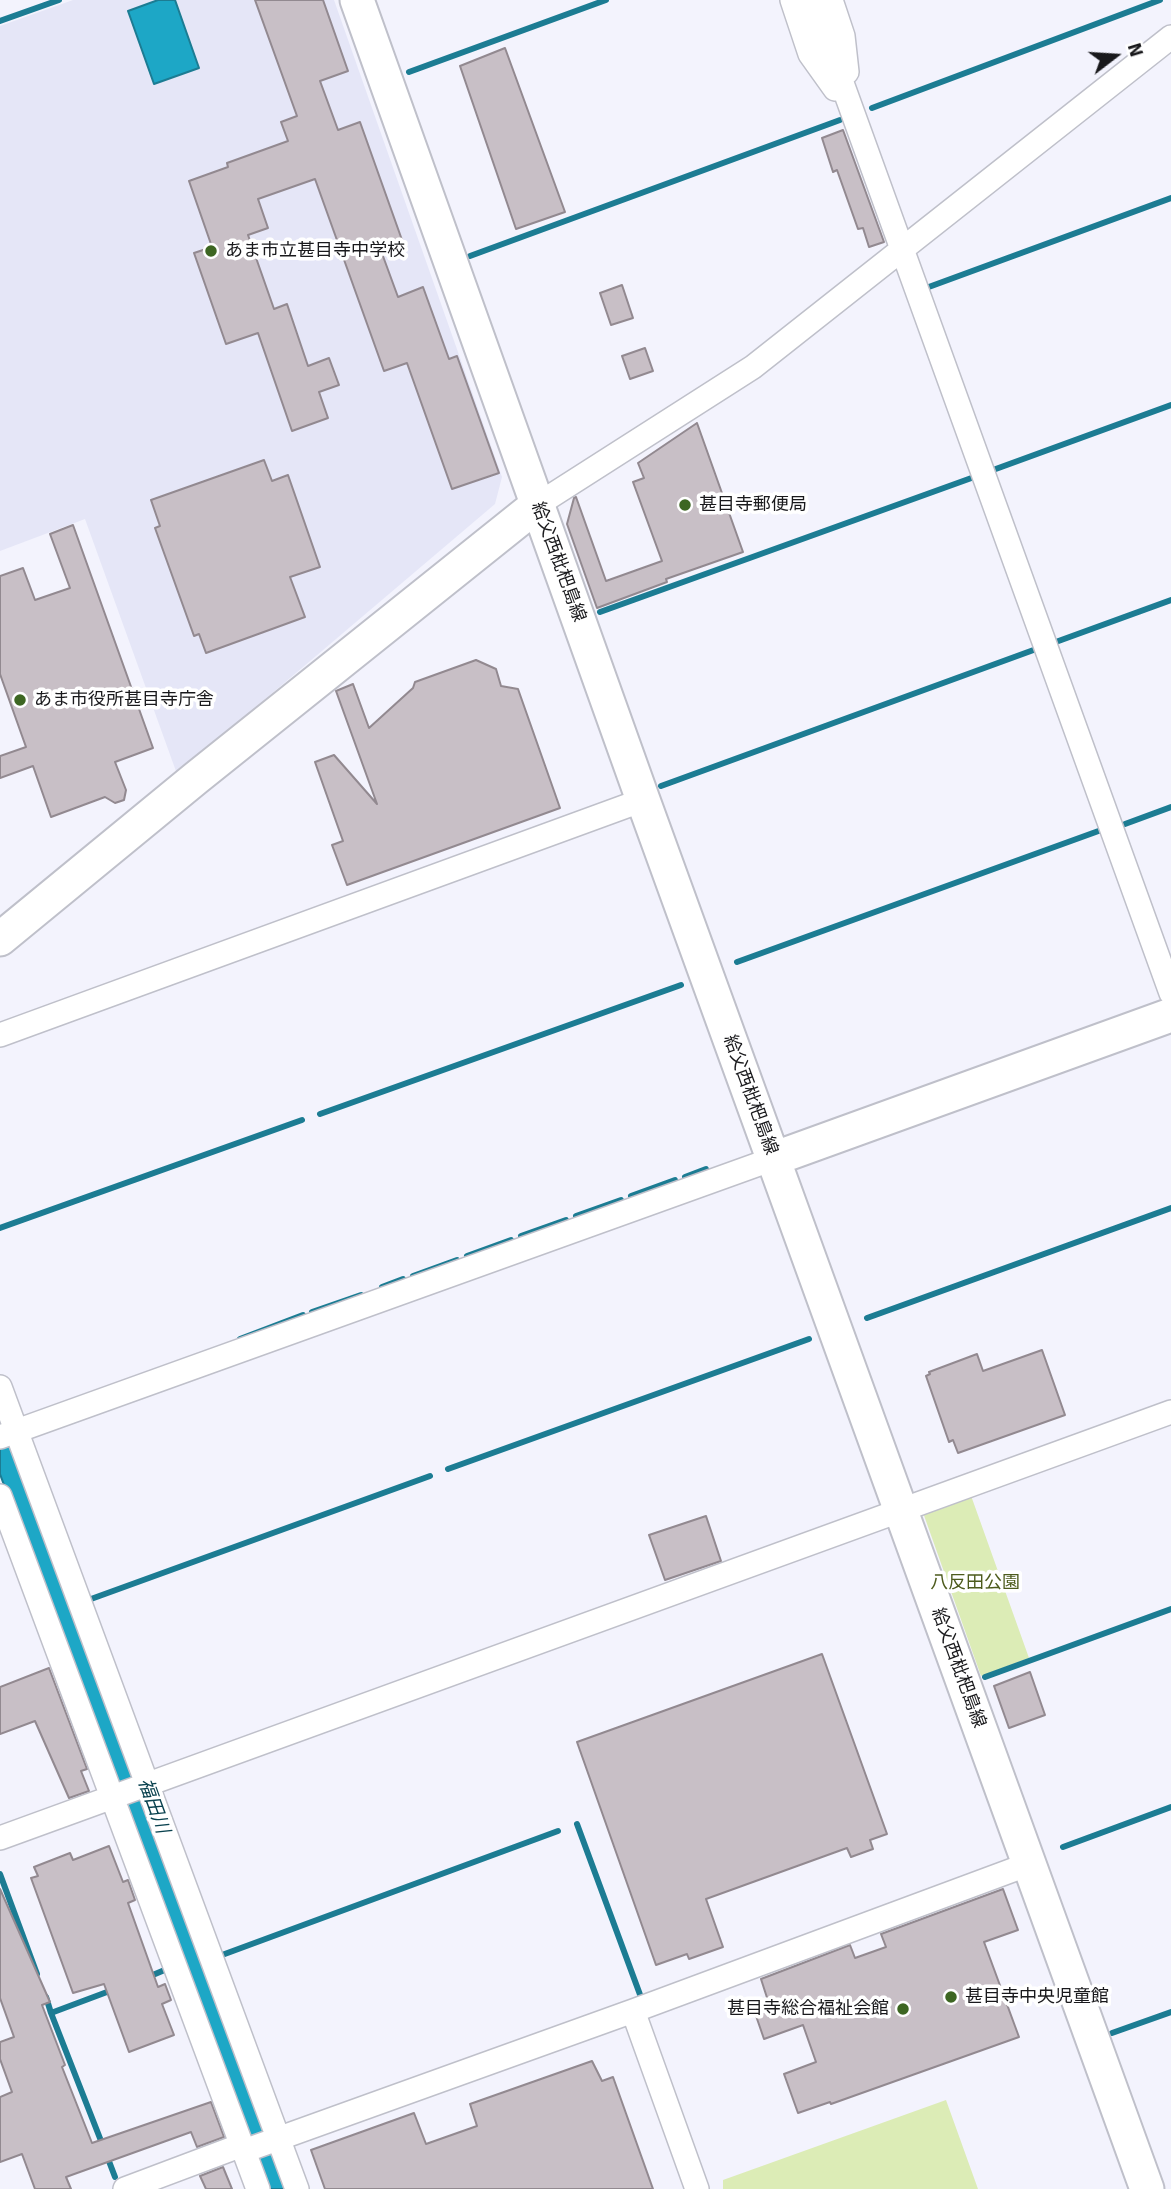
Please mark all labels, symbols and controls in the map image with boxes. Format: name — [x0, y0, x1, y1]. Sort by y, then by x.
north arrow — [1080, 21, 1150, 91]
text: N — [1122, 40, 1148, 60]
place label: あま市立甚目寺中学校 — [225, 240, 405, 262]
marker: あま市立甚目寺中学校 — [203, 243, 219, 259]
place label: 甚目寺郵便局 — [699, 494, 807, 516]
marker: 甚目寺郵便局 — [677, 497, 693, 513]
street label: 給父西枇杷島線 — [526, 499, 590, 625]
place label: あま市役所甚目寺庁舎 — [34, 689, 214, 711]
marker: あま市役所甚目寺庁舎 — [12, 692, 28, 708]
street label: 給父西枇杷島線 — [718, 1032, 782, 1158]
park label: 八反田公園 — [930, 1572, 1020, 1594]
street label: 給父西枇杷島線 — [926, 1605, 990, 1731]
water label: 福田川 — [133, 1775, 173, 1837]
place label: 甚目寺中央児童館 — [965, 1986, 1109, 2008]
marker: 甚目寺中央児童館 — [943, 1989, 959, 2005]
place label: 甚目寺総合福祉会館 — [727, 1998, 889, 2020]
marker: 甚目寺総合福祉会館 — [895, 2001, 911, 2017]

